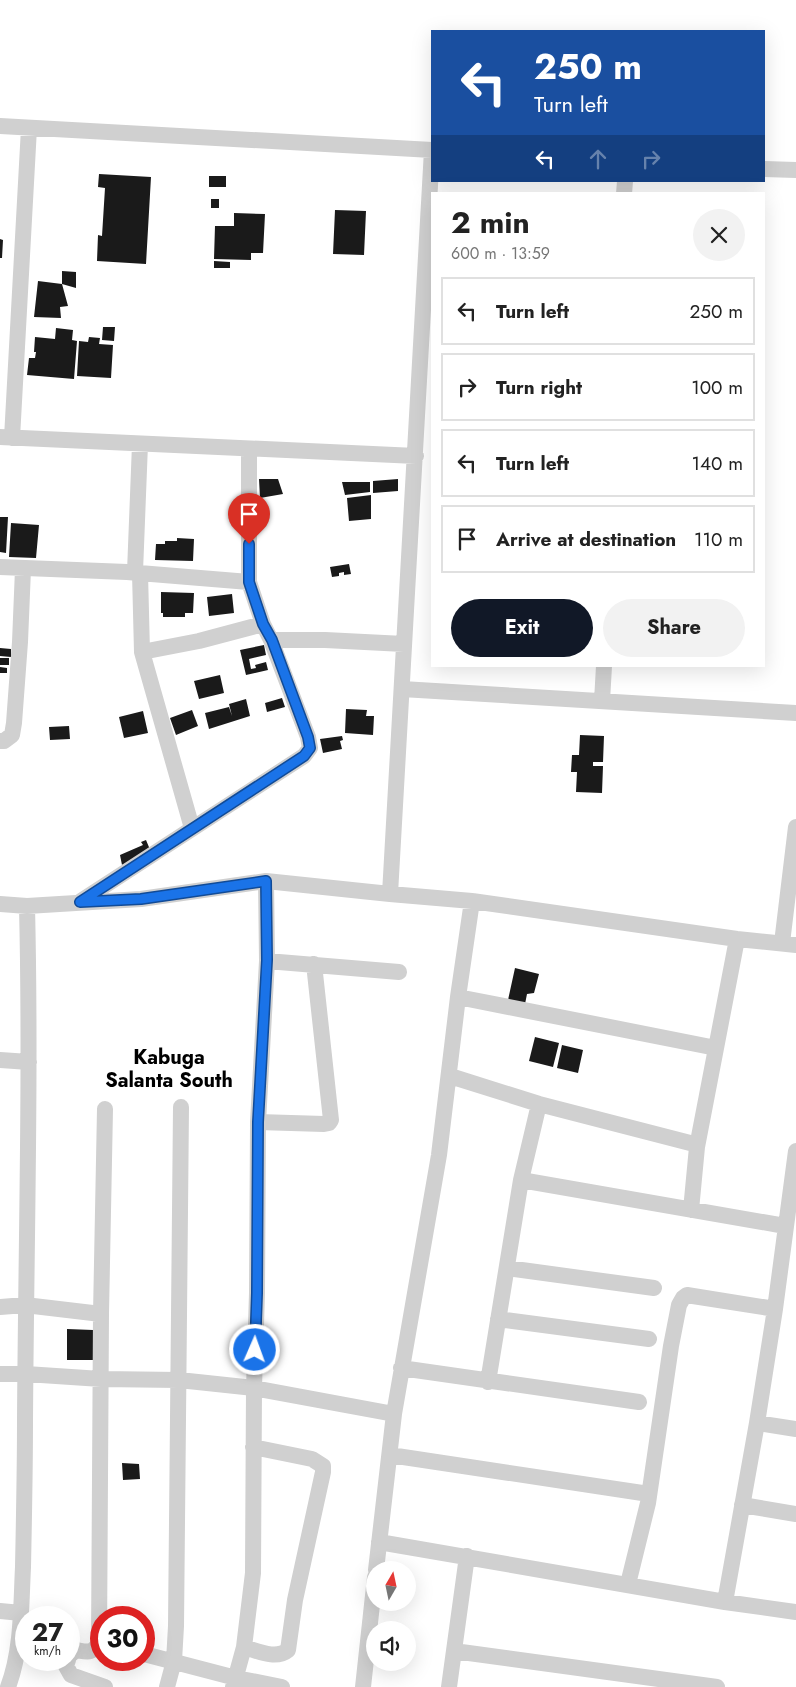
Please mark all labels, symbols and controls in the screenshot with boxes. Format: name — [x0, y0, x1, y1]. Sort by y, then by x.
text: 250 m — [534, 42, 642, 92]
icon: left — [451, 50, 516, 115]
text: Turn left — [534, 88, 608, 120]
icon: left — [531, 145, 559, 173]
icon: ahead — [584, 145, 612, 173]
icon: right — [637, 145, 665, 173]
text: 2 min — [451, 201, 530, 244]
button: close — [693, 209, 745, 261]
text: 600 m · 13:59 — [451, 242, 550, 265]
icon: left — [453, 297, 481, 325]
text: Turn left — [496, 298, 569, 325]
text: 250 m — [690, 298, 743, 325]
icon: right — [453, 373, 481, 401]
text: Turn right — [496, 374, 582, 401]
text: 100 m — [691, 374, 743, 401]
icon: left — [453, 449, 481, 477]
text: Turn left — [496, 450, 569, 477]
text: 140 m — [691, 450, 743, 477]
pin — [228, 493, 270, 544]
icon: arrive — [235, 500, 263, 528]
icon: arrive — [453, 525, 481, 553]
text: Arrive at destination — [496, 526, 676, 553]
text: 110 m — [694, 526, 743, 553]
button: Exit — [451, 599, 593, 657]
button: Share — [603, 599, 745, 657]
district label: Kabuga Salanta South — [105, 1043, 233, 1095]
position arrow — [228, 1323, 280, 1375]
north arrow — [366, 1561, 416, 1611]
map controls — [366, 1561, 416, 1671]
speed limit sign: 30 — [90, 1606, 155, 1671]
text: 27 — [32, 1614, 63, 1650]
button: sound — [366, 1621, 416, 1671]
text: km/h — [34, 1642, 61, 1660]

